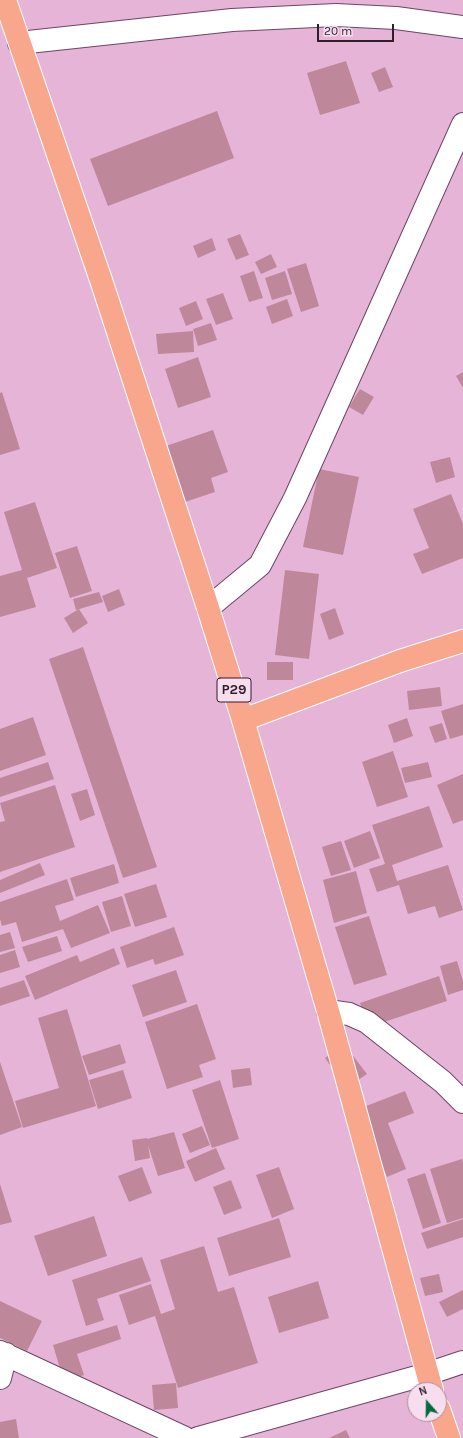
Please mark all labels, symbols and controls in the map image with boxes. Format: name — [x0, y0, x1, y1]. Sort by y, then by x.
scale bar — [319, 16, 396, 42]
text: 20 m — [324, 24, 352, 38]
road number: P29 — [217, 678, 251, 702]
north arrow — [407, 1382, 447, 1422]
text: N — [417, 1384, 429, 1399]

